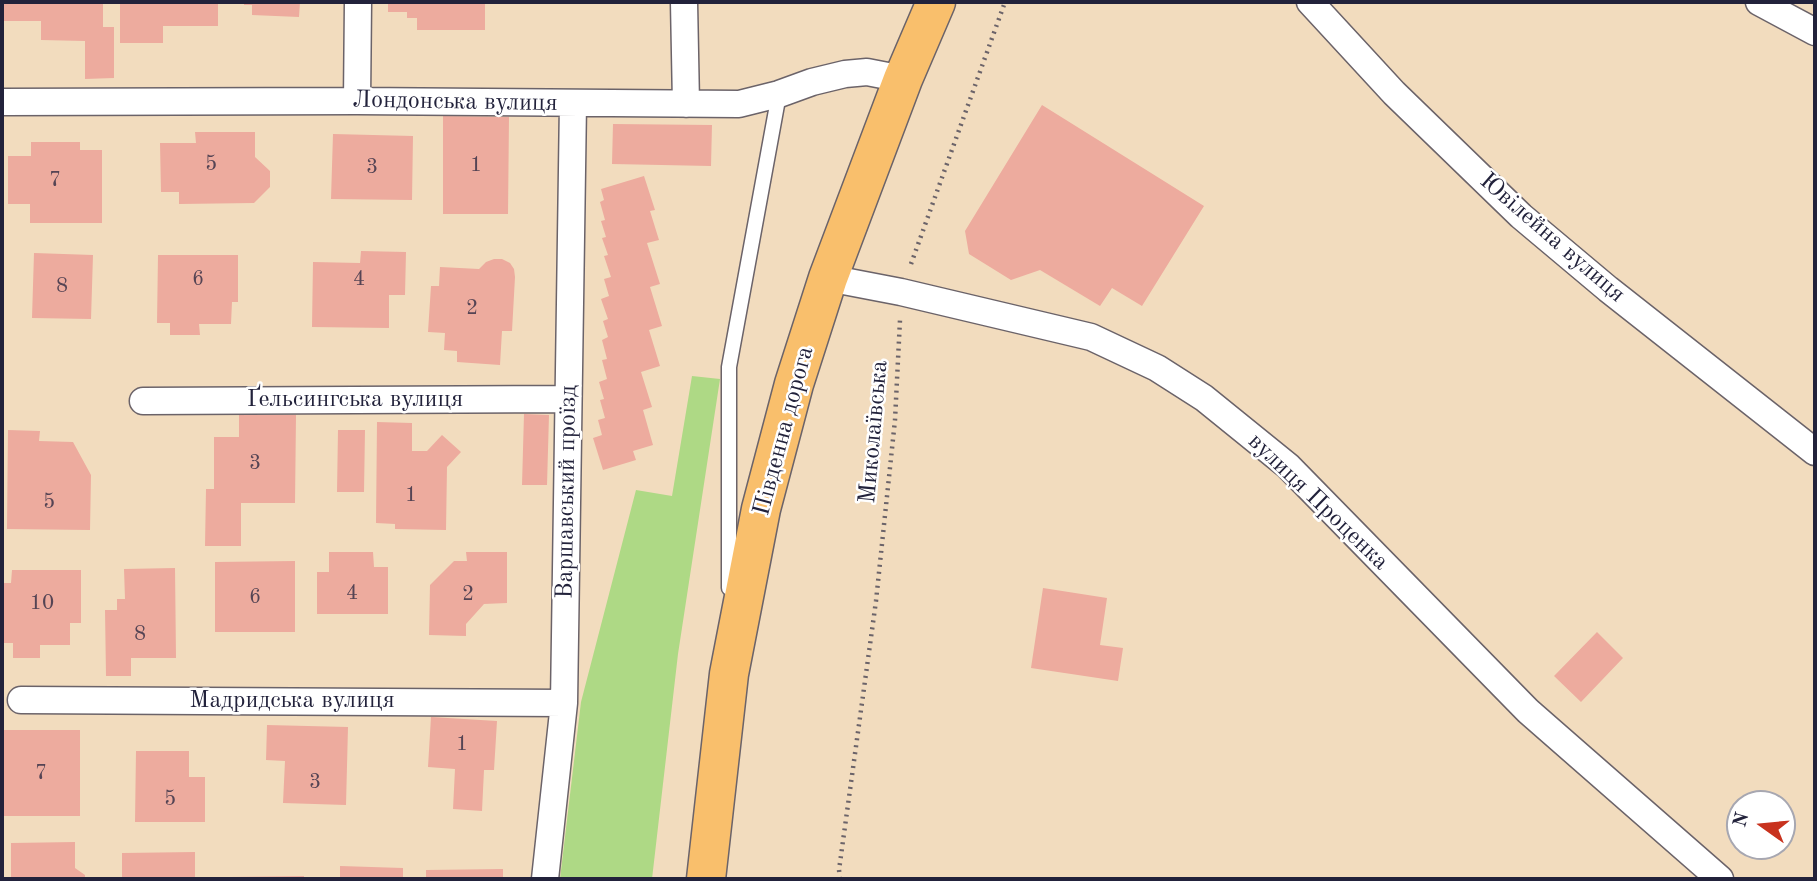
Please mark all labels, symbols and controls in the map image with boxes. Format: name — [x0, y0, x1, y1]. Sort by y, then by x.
street label: Лондонська вулиця — [352, 86, 558, 118]
house number: 5 — [205, 151, 217, 177]
house number: 1 — [470, 152, 482, 178]
house number: 3 — [366, 154, 378, 180]
house number: 7 — [49, 167, 61, 193]
street label: Ювілейна вулиця — [1473, 167, 1631, 309]
house number: 6 — [192, 266, 204, 292]
house number: 4 — [353, 266, 365, 292]
house number: 8 — [56, 273, 68, 299]
house number: 2 — [466, 295, 478, 321]
street label: Південна дорога — [748, 343, 820, 519]
street label: Миколаївська — [853, 359, 895, 505]
street label: Варшавський проїзд — [551, 385, 583, 599]
street label: Ґельсингська вулиця — [247, 386, 463, 414]
street label: вулиця Проценка — [1242, 427, 1394, 577]
house number: 3 — [249, 450, 261, 476]
house number: 1 — [405, 482, 417, 508]
house number: 5 — [43, 489, 55, 515]
house number: 4 — [346, 580, 358, 606]
house number: 2 — [462, 581, 474, 607]
house number: 6 — [249, 584, 261, 610]
house number: 10 — [30, 590, 54, 616]
house number: 8 — [134, 621, 146, 647]
street label: Мадридська вулиця — [189, 687, 395, 715]
house number: 1 — [456, 731, 468, 757]
house number: 7 — [35, 760, 47, 786]
house number: 3 — [309, 769, 321, 795]
house number: 5 — [164, 786, 176, 812]
north arrow — [1726, 790, 1796, 860]
text: N — [1731, 810, 1753, 829]

